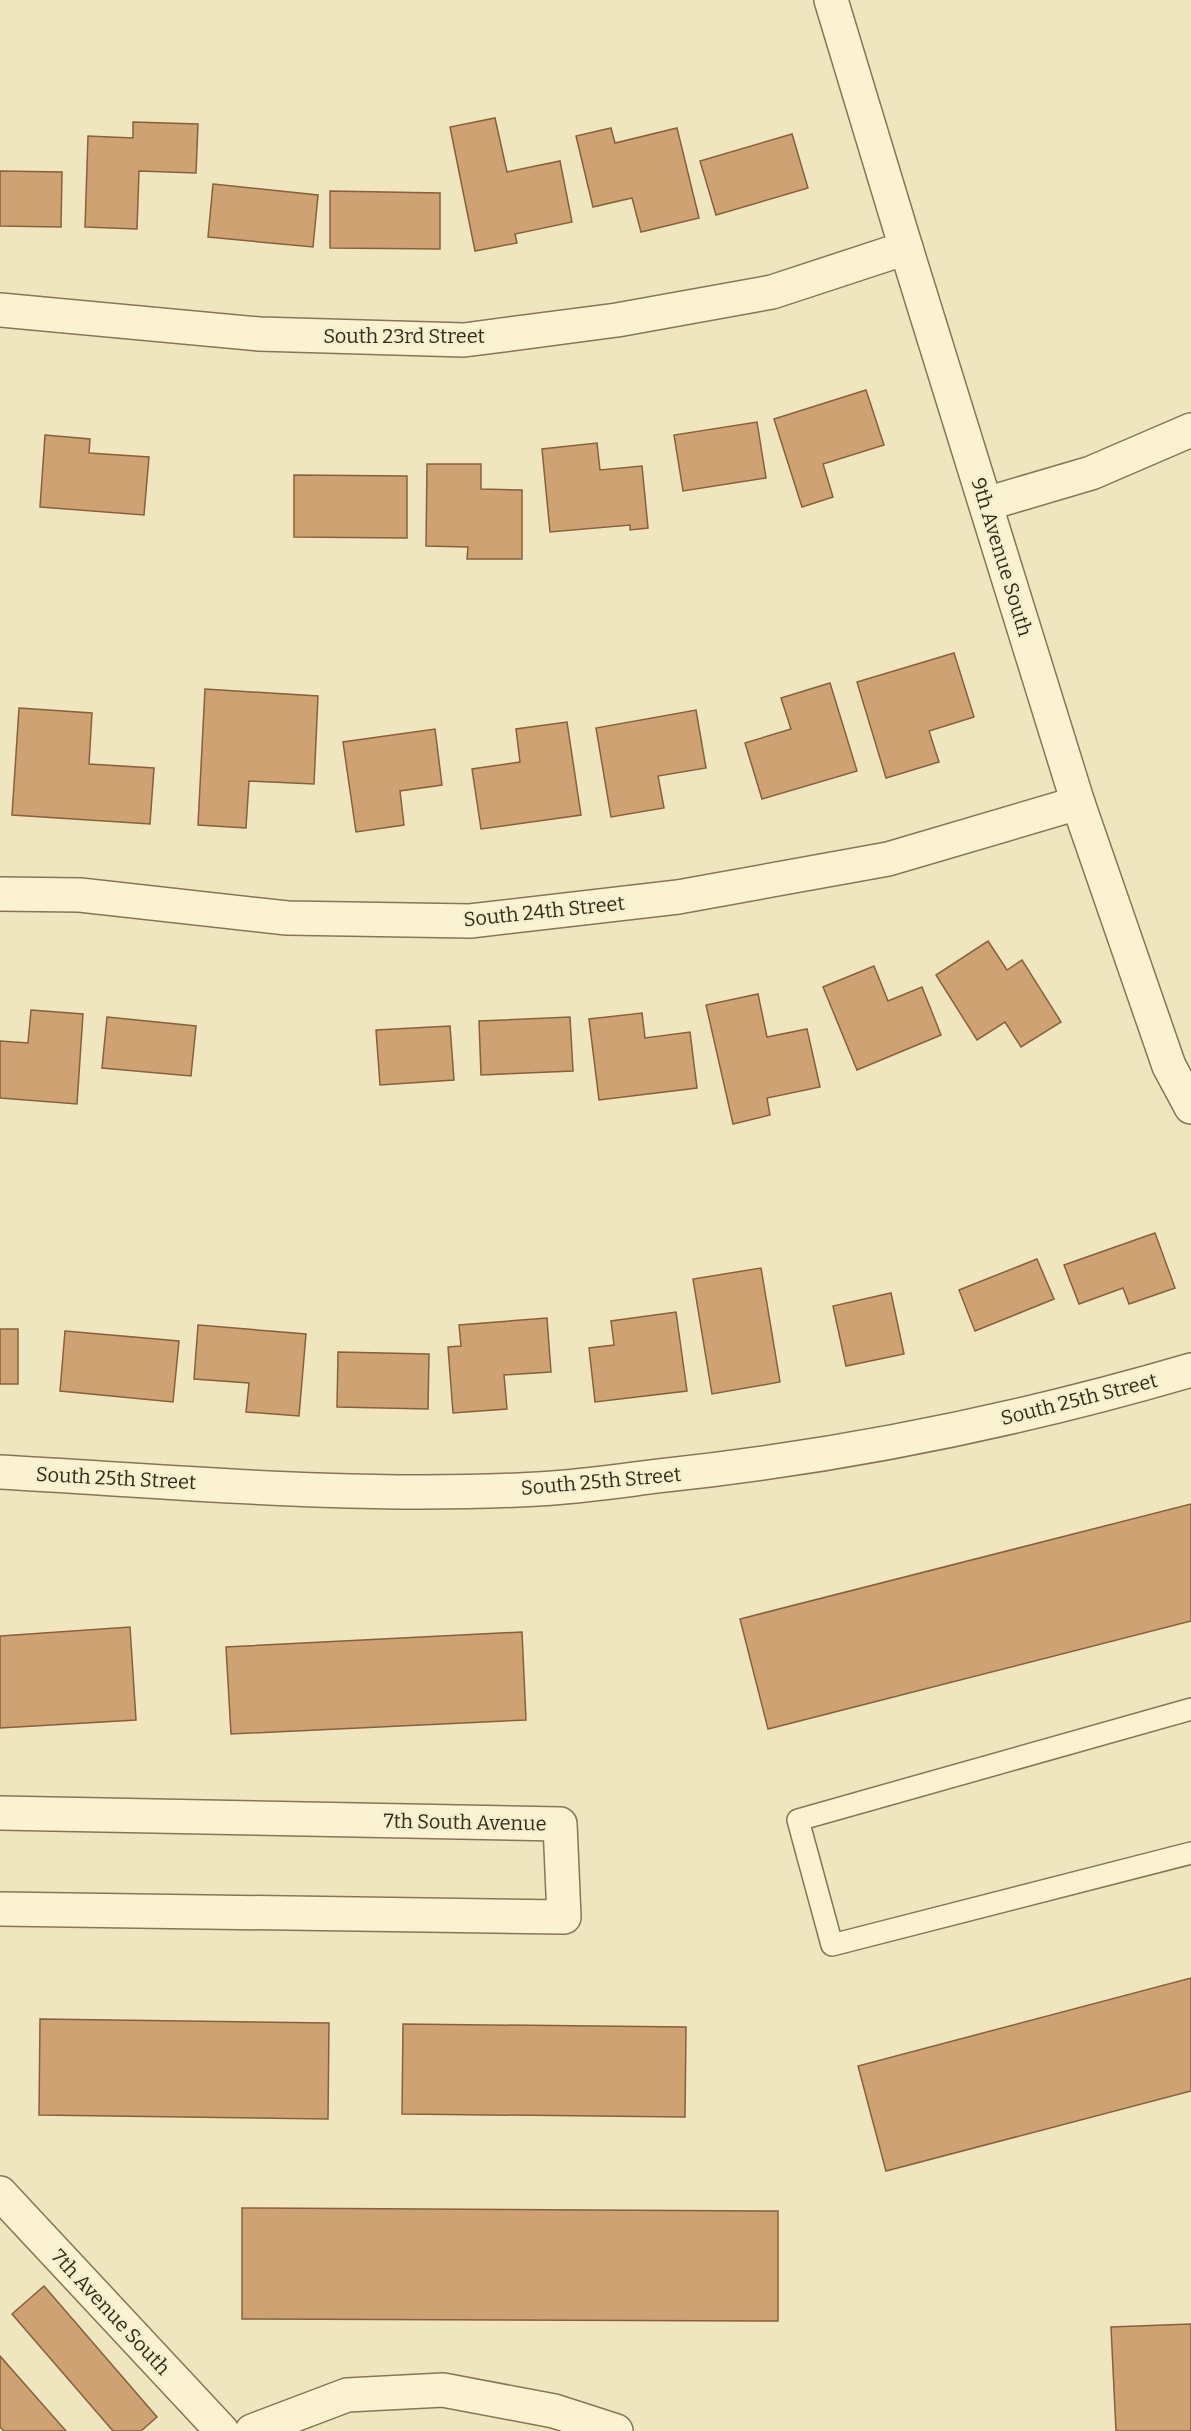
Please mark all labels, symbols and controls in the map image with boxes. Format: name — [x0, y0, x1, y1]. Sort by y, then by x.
street label: South 23rd Street — [323, 324, 485, 348]
street label: 9th Avenue South — [966, 475, 1038, 640]
street label: South 24th Street — [462, 891, 626, 931]
street label: South 25th Street — [998, 1368, 1160, 1430]
street label: South 25th Street — [35, 1462, 197, 1494]
street label: South 25th Street — [520, 1462, 682, 1500]
street label: 7th South Avenue — [383, 1809, 547, 1835]
street label: 7th Avenue South — [47, 2244, 176, 2380]

